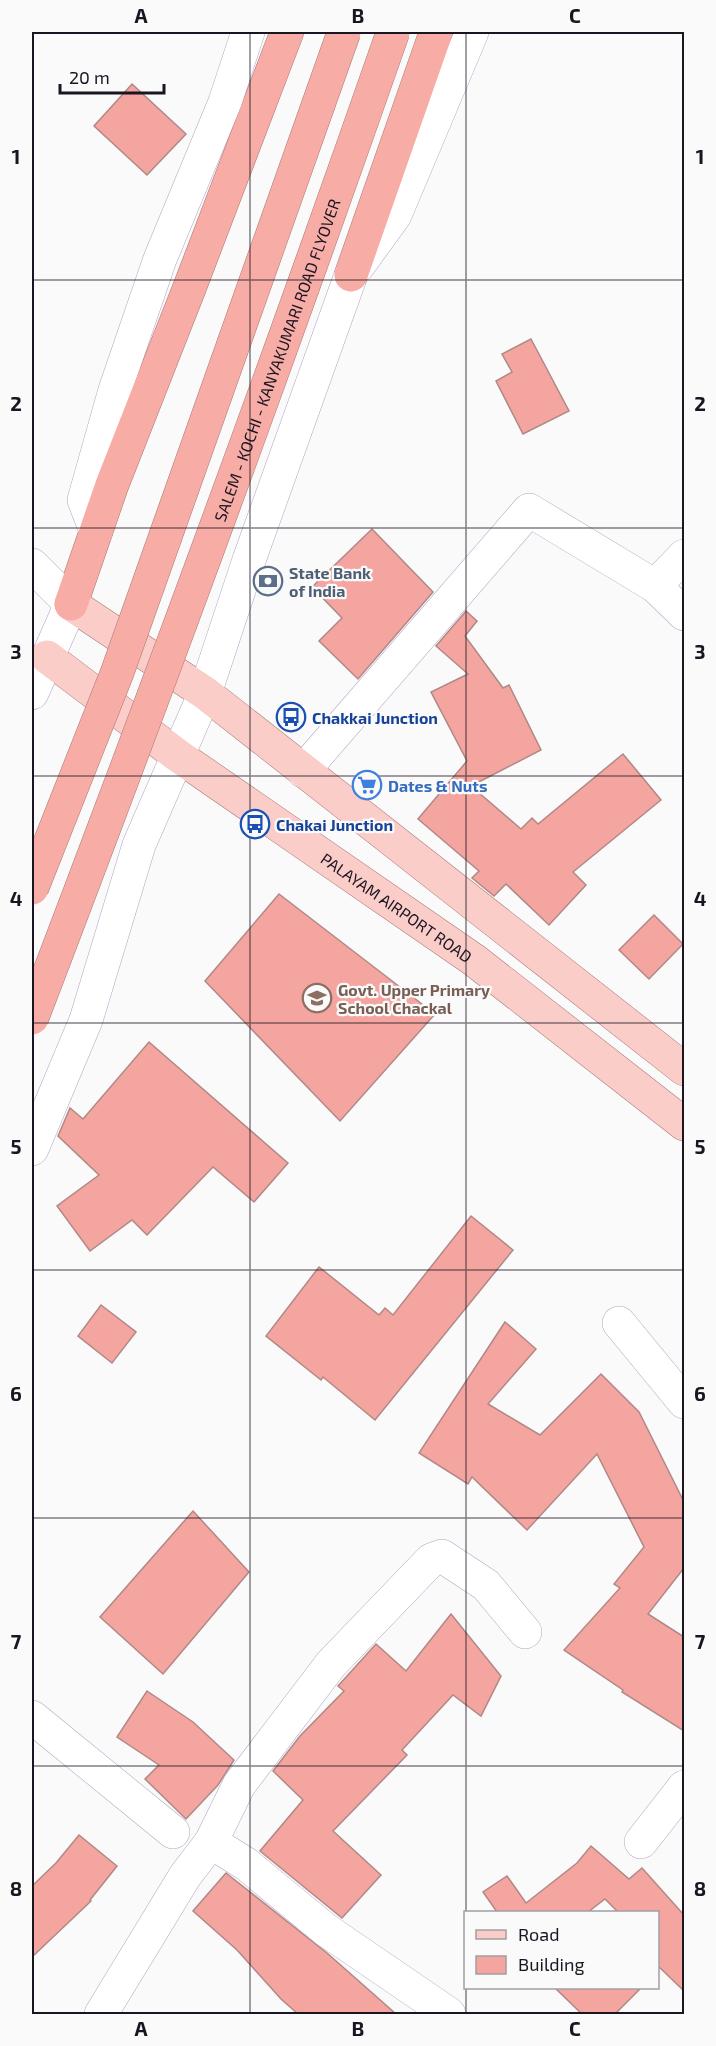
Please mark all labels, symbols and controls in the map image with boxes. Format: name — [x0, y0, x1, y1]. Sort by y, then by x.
text: A — [134, 3, 148, 27]
text: B — [352, 3, 364, 27]
text: C — [569, 3, 581, 27]
scale bar — [60, 57, 164, 95]
text: 20 m — [69, 66, 110, 88]
text: 1 — [12, 144, 20, 168]
text: 1 — [696, 144, 704, 168]
street label: SALEM - KOCHI - KANYAKUMARI ROAD FLYOVER — [209, 196, 343, 524]
text: 2 — [10, 391, 22, 415]
text: 2 — [694, 391, 706, 415]
place label: State Bank of India — [289, 563, 371, 600]
bank icon: State Bank of India — [252, 565, 284, 597]
text: 3 — [10, 639, 22, 663]
text: 3 — [694, 639, 706, 663]
bus stop icon: Chakkai Junction — [275, 701, 307, 733]
place label: Chakkai Junction — [312, 708, 438, 727]
supermarket icon: Dates & Nuts — [351, 769, 383, 801]
place label: Dates & Nuts — [388, 776, 487, 795]
bus stop icon: Chakai Junction — [239, 808, 271, 840]
place label: Chakai Junction — [276, 815, 393, 834]
street label: PALAYAM AIRPORT ROAD — [318, 848, 476, 965]
text: 4 — [10, 886, 23, 910]
text: 4 — [694, 886, 707, 910]
place label: Govt. Upper Primary School Chackal — [338, 980, 490, 1017]
school or university icon: Govt. Upper Primary School Chackal — [301, 982, 333, 1014]
text: 5 — [10, 1134, 22, 1158]
text: 5 — [694, 1134, 706, 1158]
text: 6 — [10, 1381, 22, 1405]
text: 6 — [694, 1381, 706, 1405]
text: 7 — [11, 1629, 22, 1653]
text: 7 — [695, 1629, 706, 1653]
text: 8 — [10, 1876, 22, 1900]
text: 8 — [694, 1876, 706, 1900]
legend — [464, 1911, 659, 1989]
text: Road — [518, 1923, 559, 1945]
text: Building — [518, 1953, 585, 1975]
text: A — [134, 2016, 148, 2040]
text: B — [352, 2016, 364, 2040]
text: C — [569, 2016, 581, 2040]

